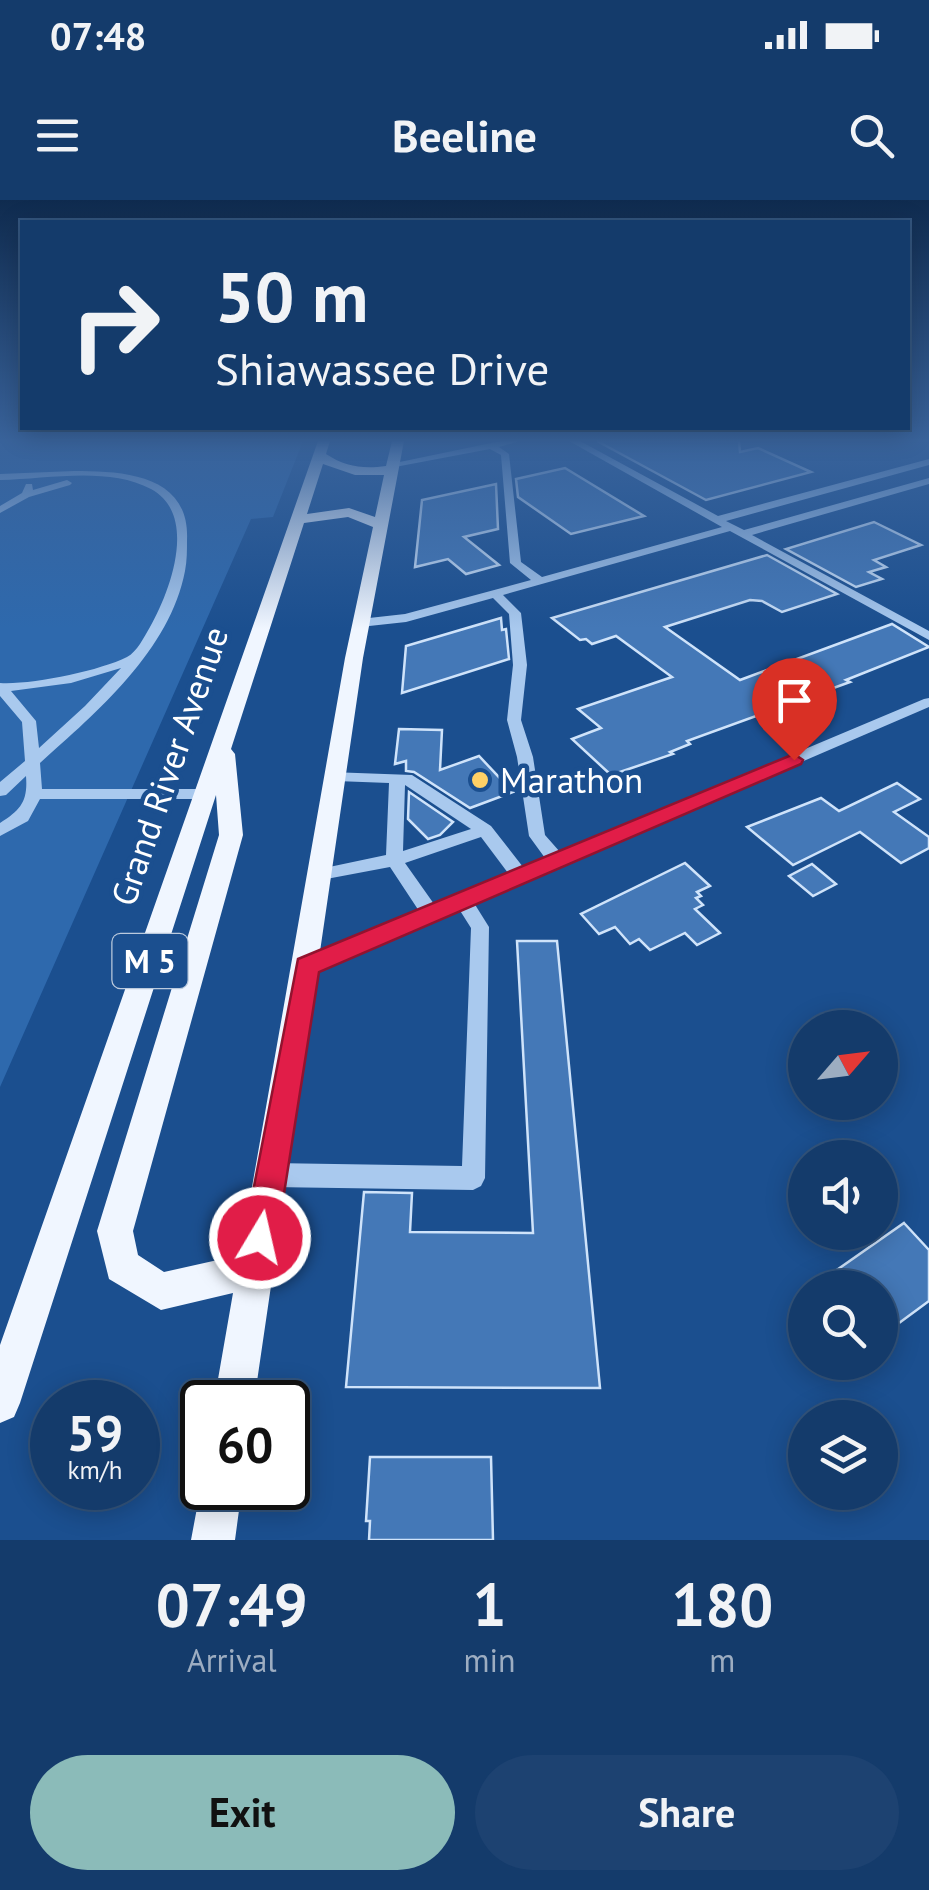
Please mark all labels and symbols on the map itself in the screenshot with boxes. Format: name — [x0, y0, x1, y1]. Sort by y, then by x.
street label: Grand River Avenue — [100, 621, 238, 911]
pin — [752, 658, 837, 761]
place label: Marathon — [500, 757, 643, 803]
marker: Marathon — [469, 769, 491, 791]
road number: M 5 — [112, 934, 188, 988]
north arrow — [788, 1010, 898, 1120]
position arrow — [208, 1186, 312, 1290]
speed limit sign: 60 — [180, 1380, 310, 1510]

